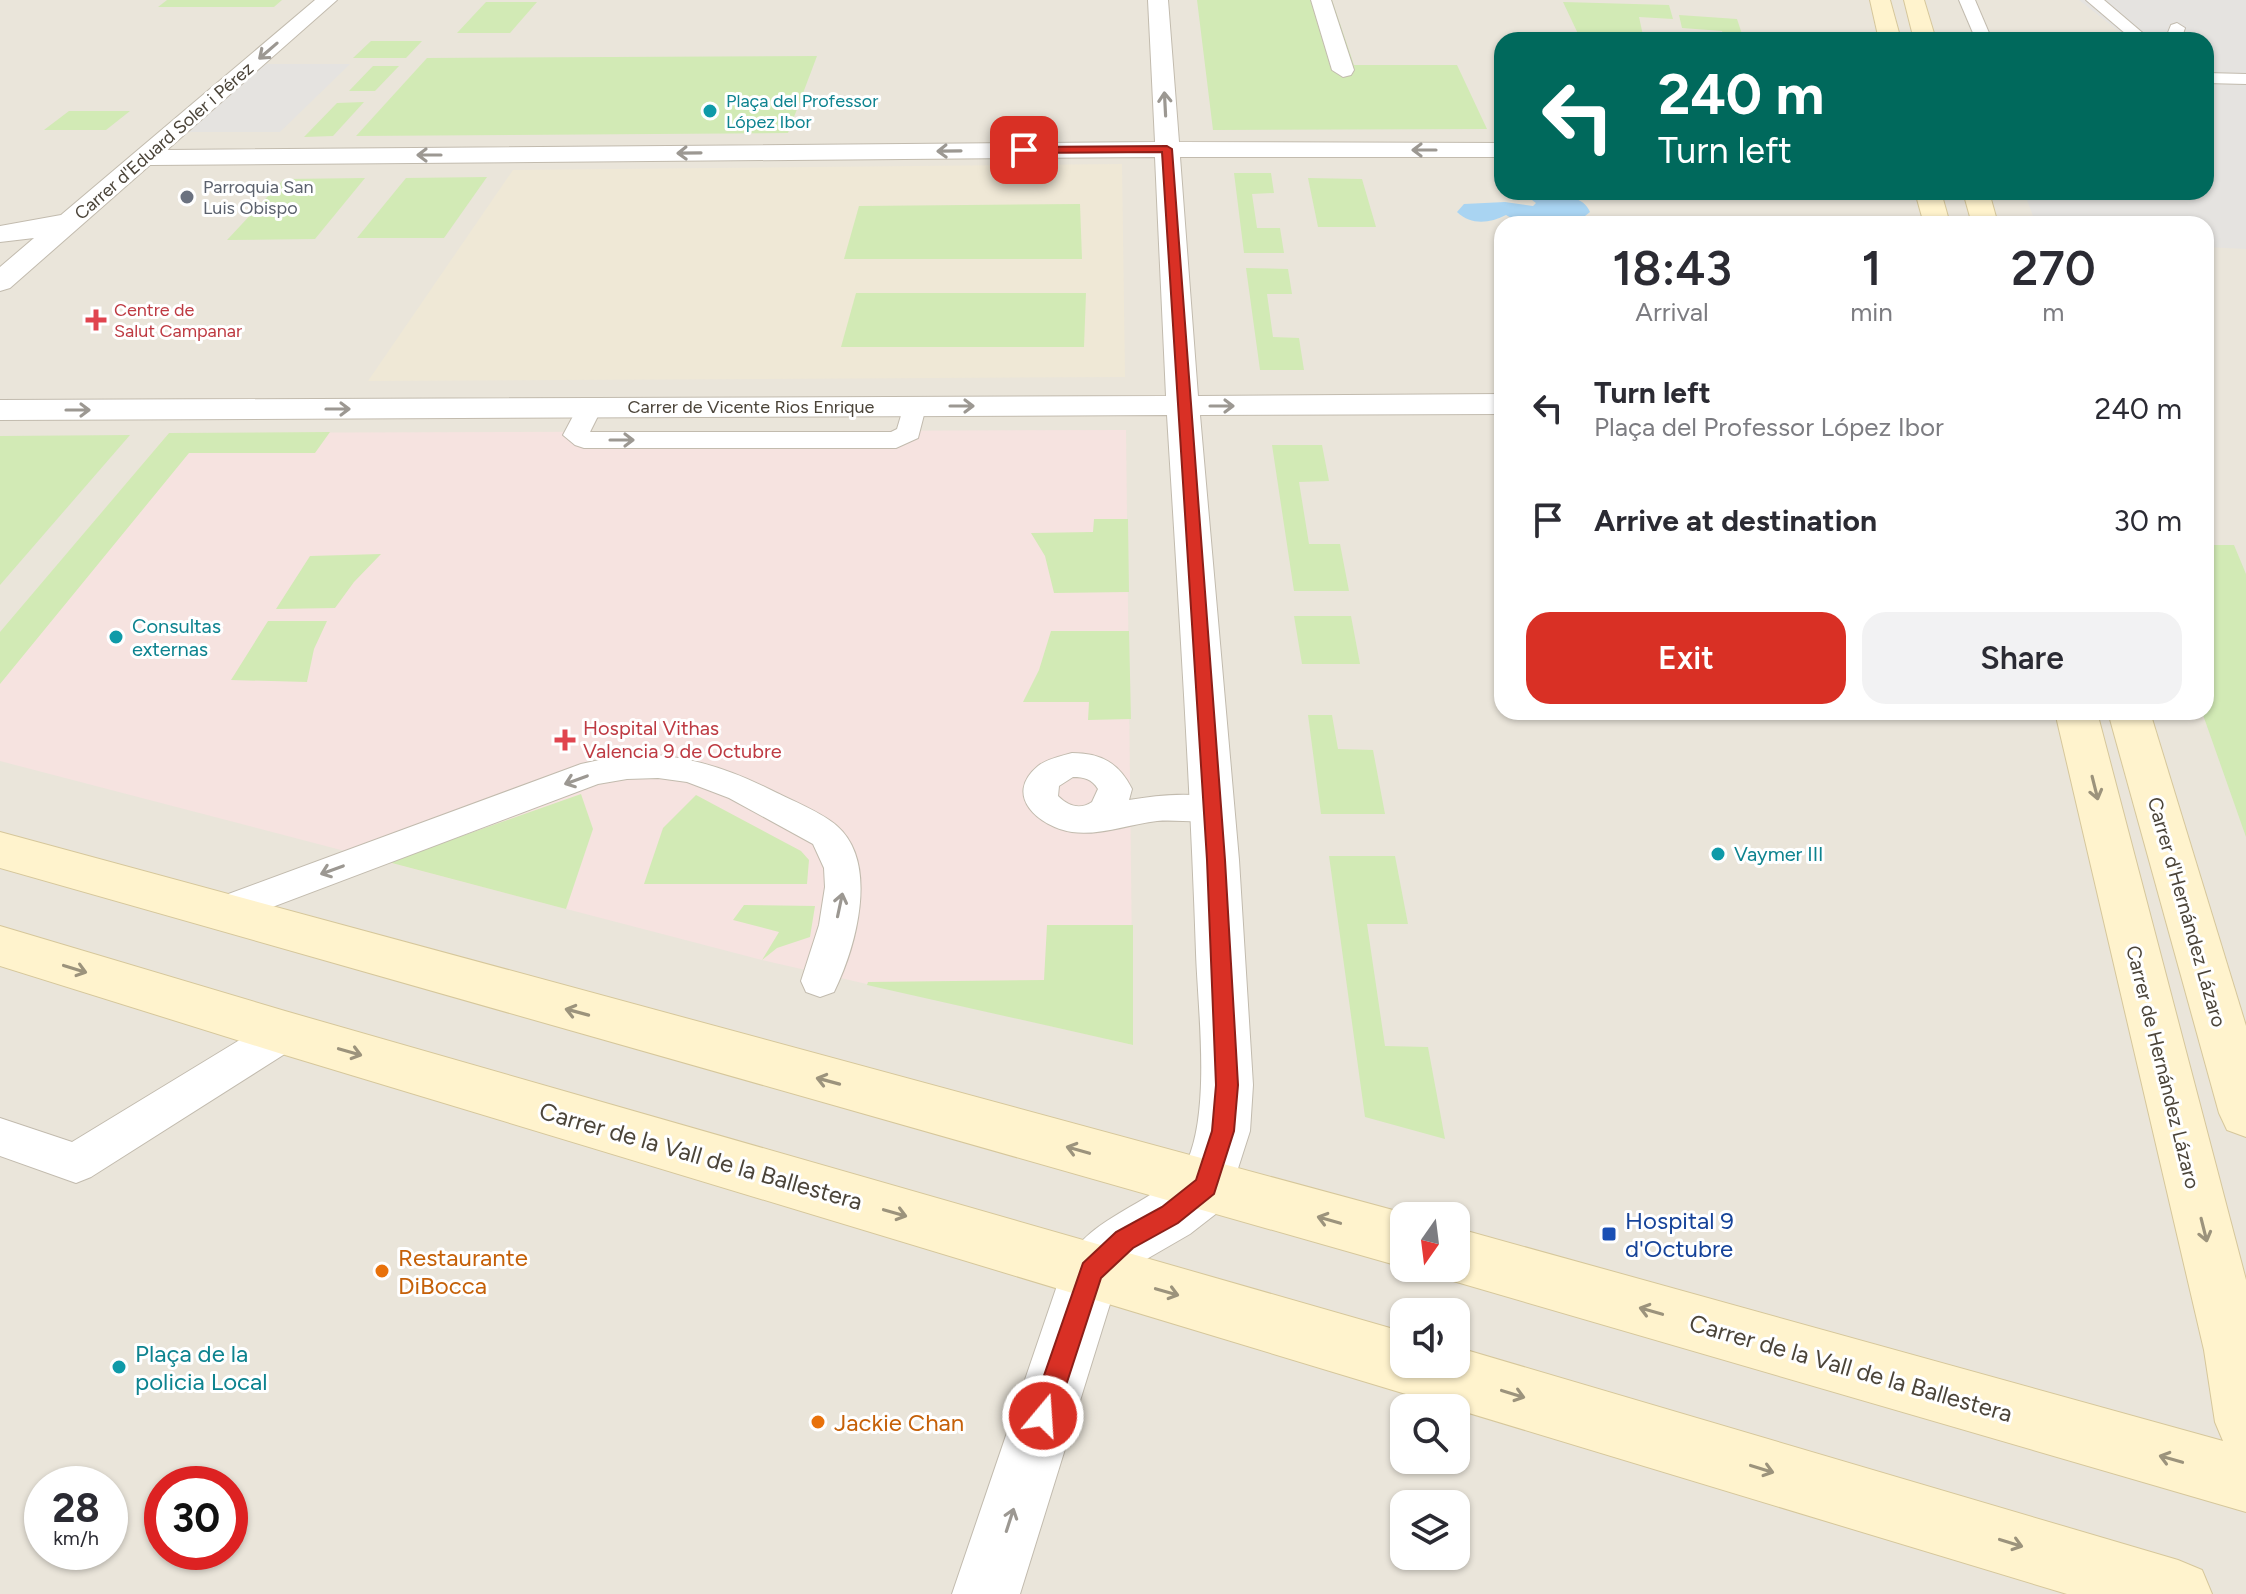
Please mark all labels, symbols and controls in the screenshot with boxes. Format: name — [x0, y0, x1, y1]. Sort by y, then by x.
one-way arrow — [259, 42, 279, 60]
street label: Carrer d'Eduard Soler i Pérez — [70, 57, 258, 225]
text: 240 m — [1658, 61, 1824, 128]
icon: left — [1526, 64, 1630, 168]
place label: Plaça del Professor López Ibor — [726, 90, 878, 133]
one-way arrow — [1158, 91, 1173, 118]
marker: Plaça del Professor López Ibor — [701, 102, 719, 120]
pin — [990, 116, 1058, 184]
icon: arrive — [1002, 128, 1046, 172]
text: Turn left — [1658, 129, 1792, 172]
one-way arrow — [1411, 142, 1438, 158]
one-way arrow — [936, 143, 963, 159]
one-way arrow — [676, 145, 703, 161]
one-way arrow — [416, 148, 443, 163]
place label: Parroquia San Luis Obispo — [203, 176, 314, 219]
marker: Parroquia San Luis Obispo — [178, 188, 196, 206]
text: 18:43 — [1612, 239, 1732, 297]
text: 1 — [1861, 239, 1882, 297]
text: 270 — [2011, 239, 2096, 297]
text: Arrival — [1635, 296, 1709, 328]
text: min — [1850, 296, 1893, 328]
text: m — [2042, 296, 2064, 328]
place label: Centre de Salut Campanar — [114, 299, 242, 342]
marker: Centre de Salut Campanar — [85, 309, 107, 331]
text: Turn left — [1594, 374, 1711, 411]
icon: left — [1526, 386, 1570, 430]
text: 240 m — [2094, 390, 2182, 427]
street label: Carrer de Vicente Rios Enrique — [628, 396, 875, 418]
one-way arrow — [948, 398, 975, 414]
one-way arrow — [1208, 398, 1235, 414]
one-way arrow — [324, 401, 351, 417]
one-way arrow — [64, 402, 91, 418]
text: Plaça del Professor López Ibor — [1594, 411, 1944, 443]
one-way arrow — [608, 432, 635, 448]
icon: arrive — [1526, 498, 1570, 542]
text: Arrive at destination — [1594, 502, 1877, 539]
text: 30 m — [2114, 502, 2182, 539]
button: Exit — [1526, 612, 1846, 704]
button: Share — [1862, 612, 2182, 704]
place label: Consultas externas — [132, 614, 221, 661]
marker: Consultas externas — [107, 628, 125, 646]
place label: Hospital Vithas Valencia 9 de Octubre — [583, 716, 782, 763]
marker: Hospital Vithas Valencia 9 de Octubre — [554, 729, 576, 751]
one-way arrow — [564, 774, 589, 788]
one-way arrow — [2088, 774, 2103, 800]
street label: Carrer d'Hernández Lázaro — [2143, 794, 2231, 1030]
place label: Vaymer III — [1734, 842, 1824, 866]
marker: Vaymer III — [1709, 845, 1727, 863]
one-way arrow — [320, 864, 345, 878]
one-way arrow — [834, 893, 849, 919]
street label: Carrer de Hernández Lázaro — [2121, 943, 2205, 1191]
one-way arrow — [61, 962, 87, 977]
one-way arrow — [565, 1003, 591, 1018]
one-way arrow — [337, 1045, 363, 1060]
one-way arrow — [815, 1072, 841, 1087]
street label: Carrer de la Vall de la Ballestera — [536, 1096, 866, 1216]
one-way arrow — [1066, 1142, 1092, 1157]
north arrow — [1390, 1202, 1470, 1282]
map controls — [1390, 1202, 1470, 1570]
place label: Hospital 9 d'Octubre — [1625, 1206, 1734, 1263]
one-way arrow — [882, 1207, 907, 1221]
one-way arrow — [1316, 1212, 1342, 1227]
one-way arrow — [2197, 1217, 2212, 1243]
marker: Hospital 9 d'Octubre — [1600, 1225, 1618, 1243]
place label: Restaurante DiBocca — [398, 1243, 528, 1300]
marker: Restaurante DiBocca — [373, 1262, 391, 1280]
one-way arrow — [1153, 1286, 1179, 1301]
button: sound — [1390, 1298, 1470, 1378]
one-way arrow — [1639, 1303, 1665, 1318]
street label: Carrer de la Vall de la Ballestera — [1686, 1308, 2016, 1428]
place label: Plaça de la policia Local — [135, 1339, 268, 1396]
marker: Plaça de la policia Local — [110, 1358, 128, 1376]
position arrow — [1001, 1374, 1085, 1458]
one-way arrow — [1499, 1387, 1525, 1402]
button: search — [1390, 1394, 1470, 1474]
place label: Jackie Chan — [834, 1408, 964, 1437]
marker: Jackie Chan — [809, 1413, 827, 1431]
one-way arrow — [2158, 1450, 2184, 1465]
one-way arrow — [1748, 1462, 1774, 1477]
speed limit sign: 30 — [144, 1466, 248, 1570]
text: 28 — [52, 1484, 100, 1532]
button: layers — [1390, 1490, 1470, 1570]
one-way arrow — [1003, 1507, 1018, 1533]
text: km/h — [53, 1526, 99, 1550]
one-way arrow — [1997, 1536, 2023, 1551]

